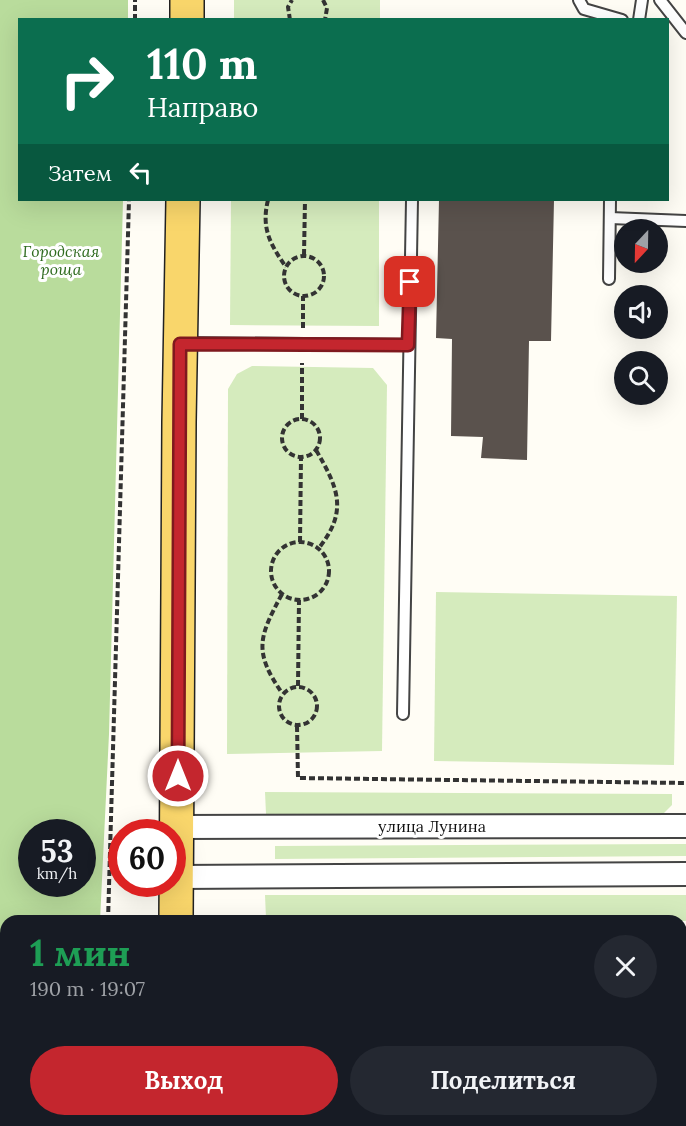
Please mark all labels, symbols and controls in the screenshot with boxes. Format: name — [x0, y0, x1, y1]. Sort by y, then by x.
text: 110 m — [147, 37, 258, 91]
icon: right — [48, 42, 126, 120]
text: Направо — [147, 90, 258, 124]
icon: left — [124, 156, 157, 189]
text: Затем — [48, 159, 112, 187]
north arrow — [614, 219, 668, 273]
map controls — [614, 219, 668, 405]
park label: Городская роща — [23, 241, 99, 279]
pin — [384, 256, 435, 307]
icon: arrive — [393, 265, 426, 298]
button: sound — [614, 285, 668, 339]
button: search — [614, 351, 668, 405]
position arrow — [146, 744, 210, 808]
street label: улица Лунина — [378, 816, 486, 836]
speed limit sign: 60 — [108, 819, 186, 897]
text: 53 — [40, 832, 73, 870]
text: km/h — [37, 864, 77, 883]
text: 1 мин — [30, 930, 131, 976]
button: close — [594, 935, 657, 998]
text: 190 m · 19:07 — [30, 976, 145, 1001]
button: Выход — [30, 1046, 338, 1115]
button: Поделиться — [350, 1046, 657, 1115]

